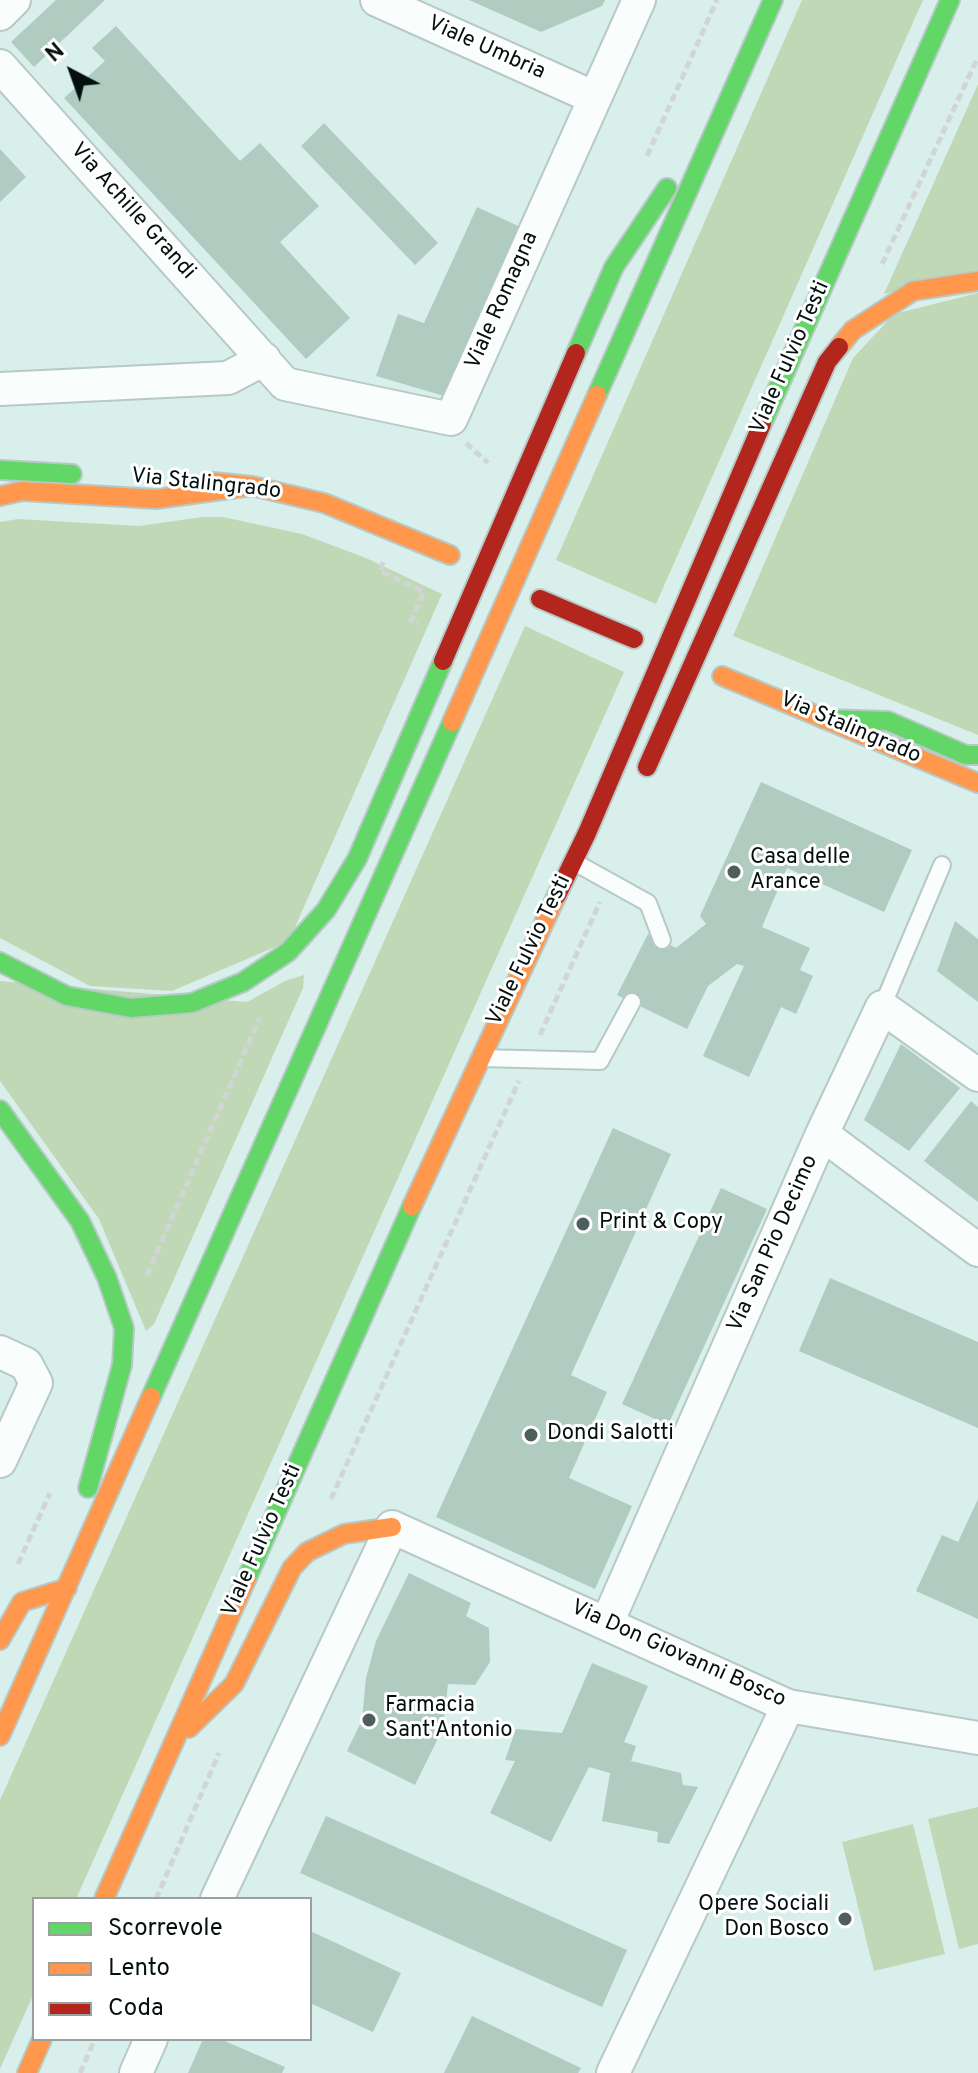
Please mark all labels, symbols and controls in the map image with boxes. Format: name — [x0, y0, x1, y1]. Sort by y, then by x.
street label: Viale Umbria — [423, 11, 549, 87]
north arrow — [32, 32, 112, 112]
text: N — [41, 38, 71, 69]
street label: Via Achille Grandi — [64, 138, 200, 286]
street label: Viale Romagna — [461, 228, 545, 374]
street label: Viale Fulvio Testi — [746, 278, 836, 438]
street label: Via Stalingrado — [130, 464, 282, 506]
street label: Via Stalingrado — [776, 687, 924, 771]
place label: Casa delle Arance — [750, 846, 850, 898]
marker: Casa delle Arance — [725, 863, 743, 881]
street label: Viale Fulvio Testi — [482, 871, 578, 1031]
street label: Via San Pio Decimo — [723, 1151, 825, 1337]
place label: Print & Copy — [599, 1211, 723, 1237]
marker: Print & Copy — [574, 1215, 592, 1233]
place label: Dondi Salotti — [547, 1422, 674, 1448]
marker: Dondi Salotti — [522, 1426, 540, 1444]
street label: Viale Fulvio Testi — [218, 1461, 308, 1621]
street label: Via Don Giovanni Bosco — [566, 1596, 790, 1714]
place label: Farmacia Sant'Antonio — [385, 1694, 513, 1746]
marker: Farmacia Sant'Antonio — [360, 1711, 378, 1729]
place label: Opere Sociali Don Bosco — [698, 1893, 829, 1944]
legend — [32, 1897, 312, 2041]
marker: Opere Sociali Don Bosco — [836, 1910, 854, 1928]
text: Scorrevole — [108, 1914, 223, 1944]
text: Lento — [108, 1954, 170, 1984]
text: Coda — [108, 1994, 164, 2024]

